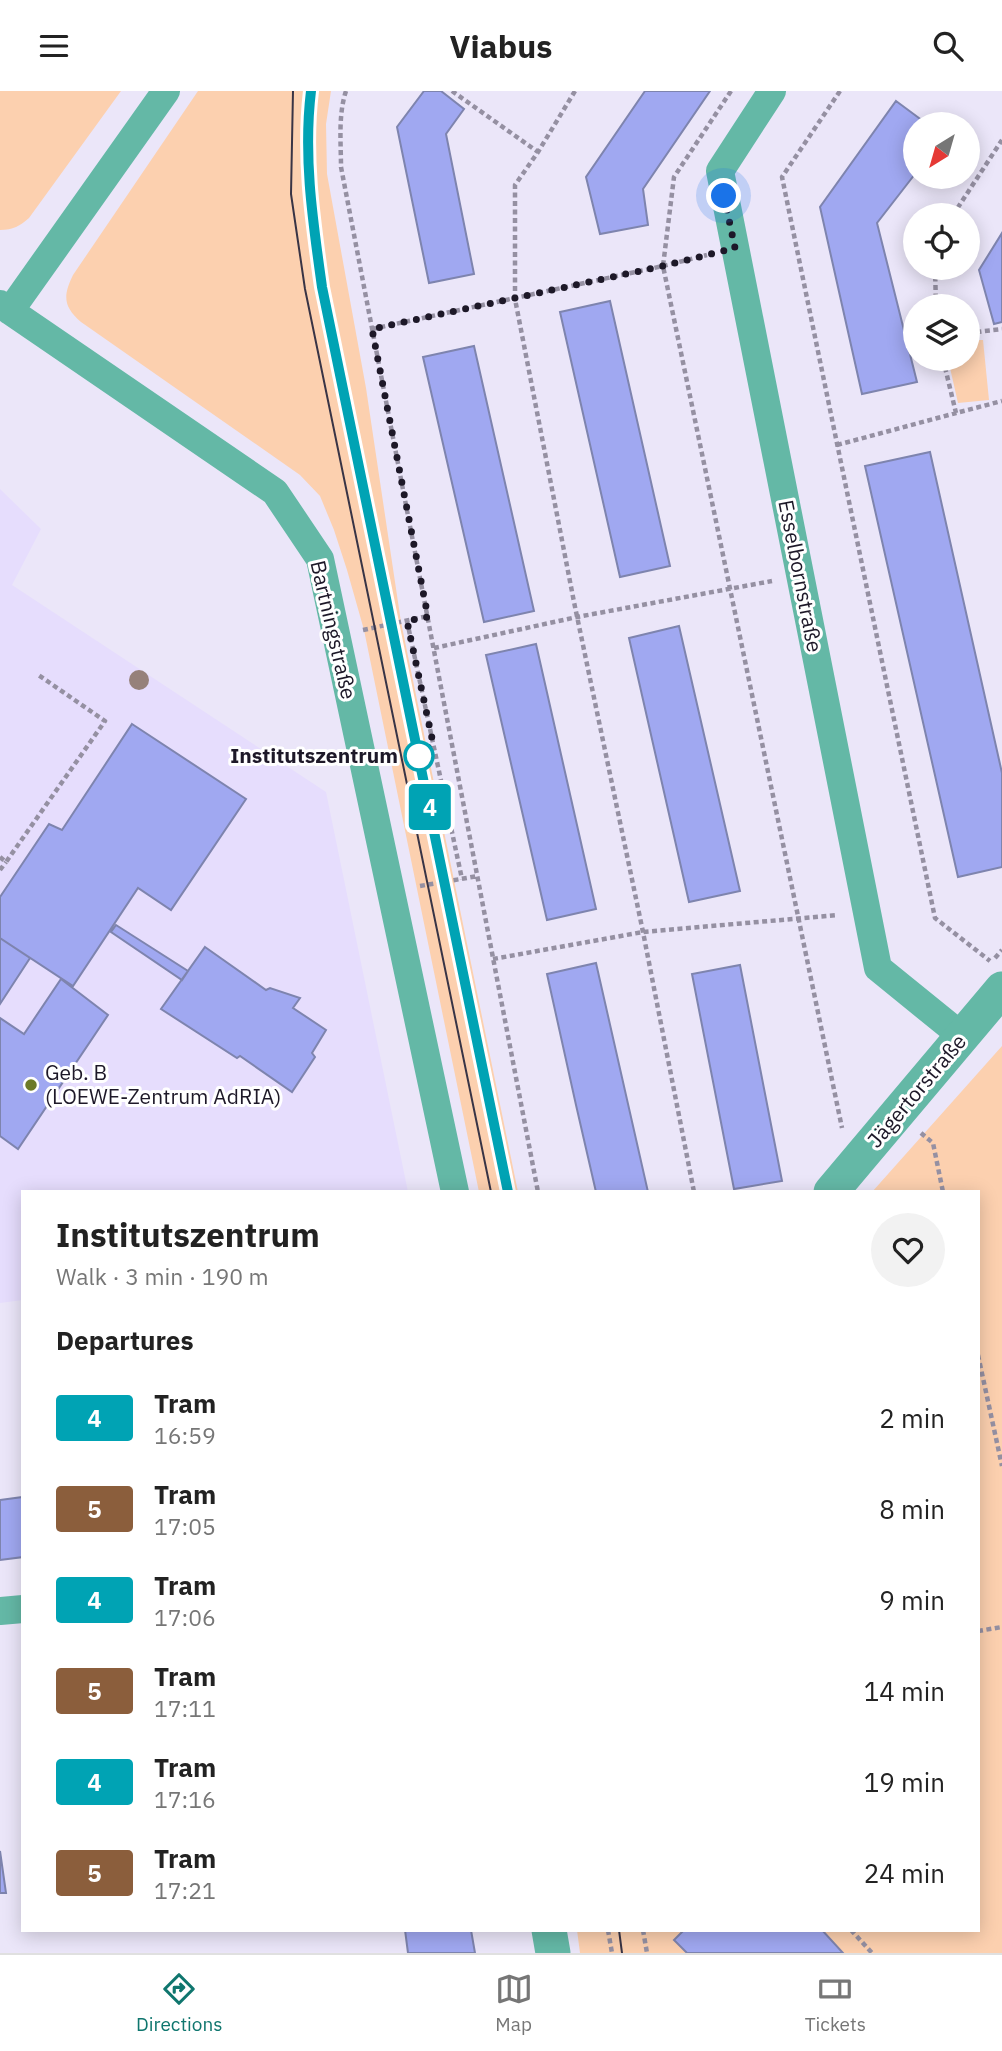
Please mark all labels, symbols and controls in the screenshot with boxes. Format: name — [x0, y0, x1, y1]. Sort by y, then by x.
text: Viabus — [450, 25, 552, 67]
icon: menu — [35, 27, 73, 65]
icon: search — [929, 27, 967, 65]
north arrow — [903, 112, 980, 189]
map controls — [903, 112, 980, 371]
your location — [706, 178, 741, 213]
button: locate — [903, 203, 980, 280]
button: layers — [903, 294, 980, 371]
street label: Esselbornstraße — [772, 497, 829, 654]
street label: Bartningstraße — [304, 558, 364, 702]
place label: Institutszentrum — [230, 741, 398, 769]
marker: Institutszentrum — [404, 741, 434, 771]
line badge: 4 — [407, 784, 453, 830]
text: 4 — [423, 791, 437, 823]
street label: Jägertorstraße — [860, 1028, 972, 1153]
place label: Geb. B (LOEWE-Zentrum AdRIA) — [45, 1058, 281, 1110]
marker: Geb. B (LOEWE-Zentrum AdRIA) — [23, 1077, 39, 1093]
text: Institutszentrum — [56, 1213, 320, 1256]
button: heart — [871, 1213, 945, 1287]
text: Walk · 3 min · 190 m — [56, 1261, 269, 1291]
text: Departures — [56, 1323, 194, 1357]
text: Tram — [154, 1386, 216, 1420]
text: 2 min — [879, 1401, 945, 1435]
text: 4 — [87, 1402, 102, 1434]
text: 16:59 — [154, 1420, 216, 1450]
text: Tram — [154, 1477, 216, 1511]
text: 8 min — [879, 1492, 945, 1526]
text: 5 — [87, 1493, 102, 1525]
text: 17:05 — [154, 1511, 216, 1541]
text: Tram — [154, 1568, 216, 1602]
text: 9 min — [879, 1583, 945, 1617]
text: 4 — [87, 1584, 102, 1616]
text: 17:06 — [154, 1602, 216, 1632]
text: Tram — [154, 1659, 216, 1693]
text: 14 min — [864, 1674, 945, 1708]
text: 5 — [87, 1675, 102, 1707]
text: 17:11 — [154, 1693, 216, 1723]
text: Tram — [154, 1750, 216, 1784]
text: 19 min — [864, 1765, 945, 1799]
text: 4 — [87, 1766, 102, 1798]
text: 17:16 — [154, 1784, 216, 1814]
text: Tram — [154, 1841, 216, 1875]
text: 24 min — [864, 1856, 945, 1890]
text: 5 — [87, 1857, 102, 1889]
text: 17:21 — [154, 1875, 216, 1905]
tab: Directions — [136, 1970, 223, 2036]
tab: Map — [495, 1970, 533, 2036]
tab: Tickets — [805, 1970, 866, 2036]

